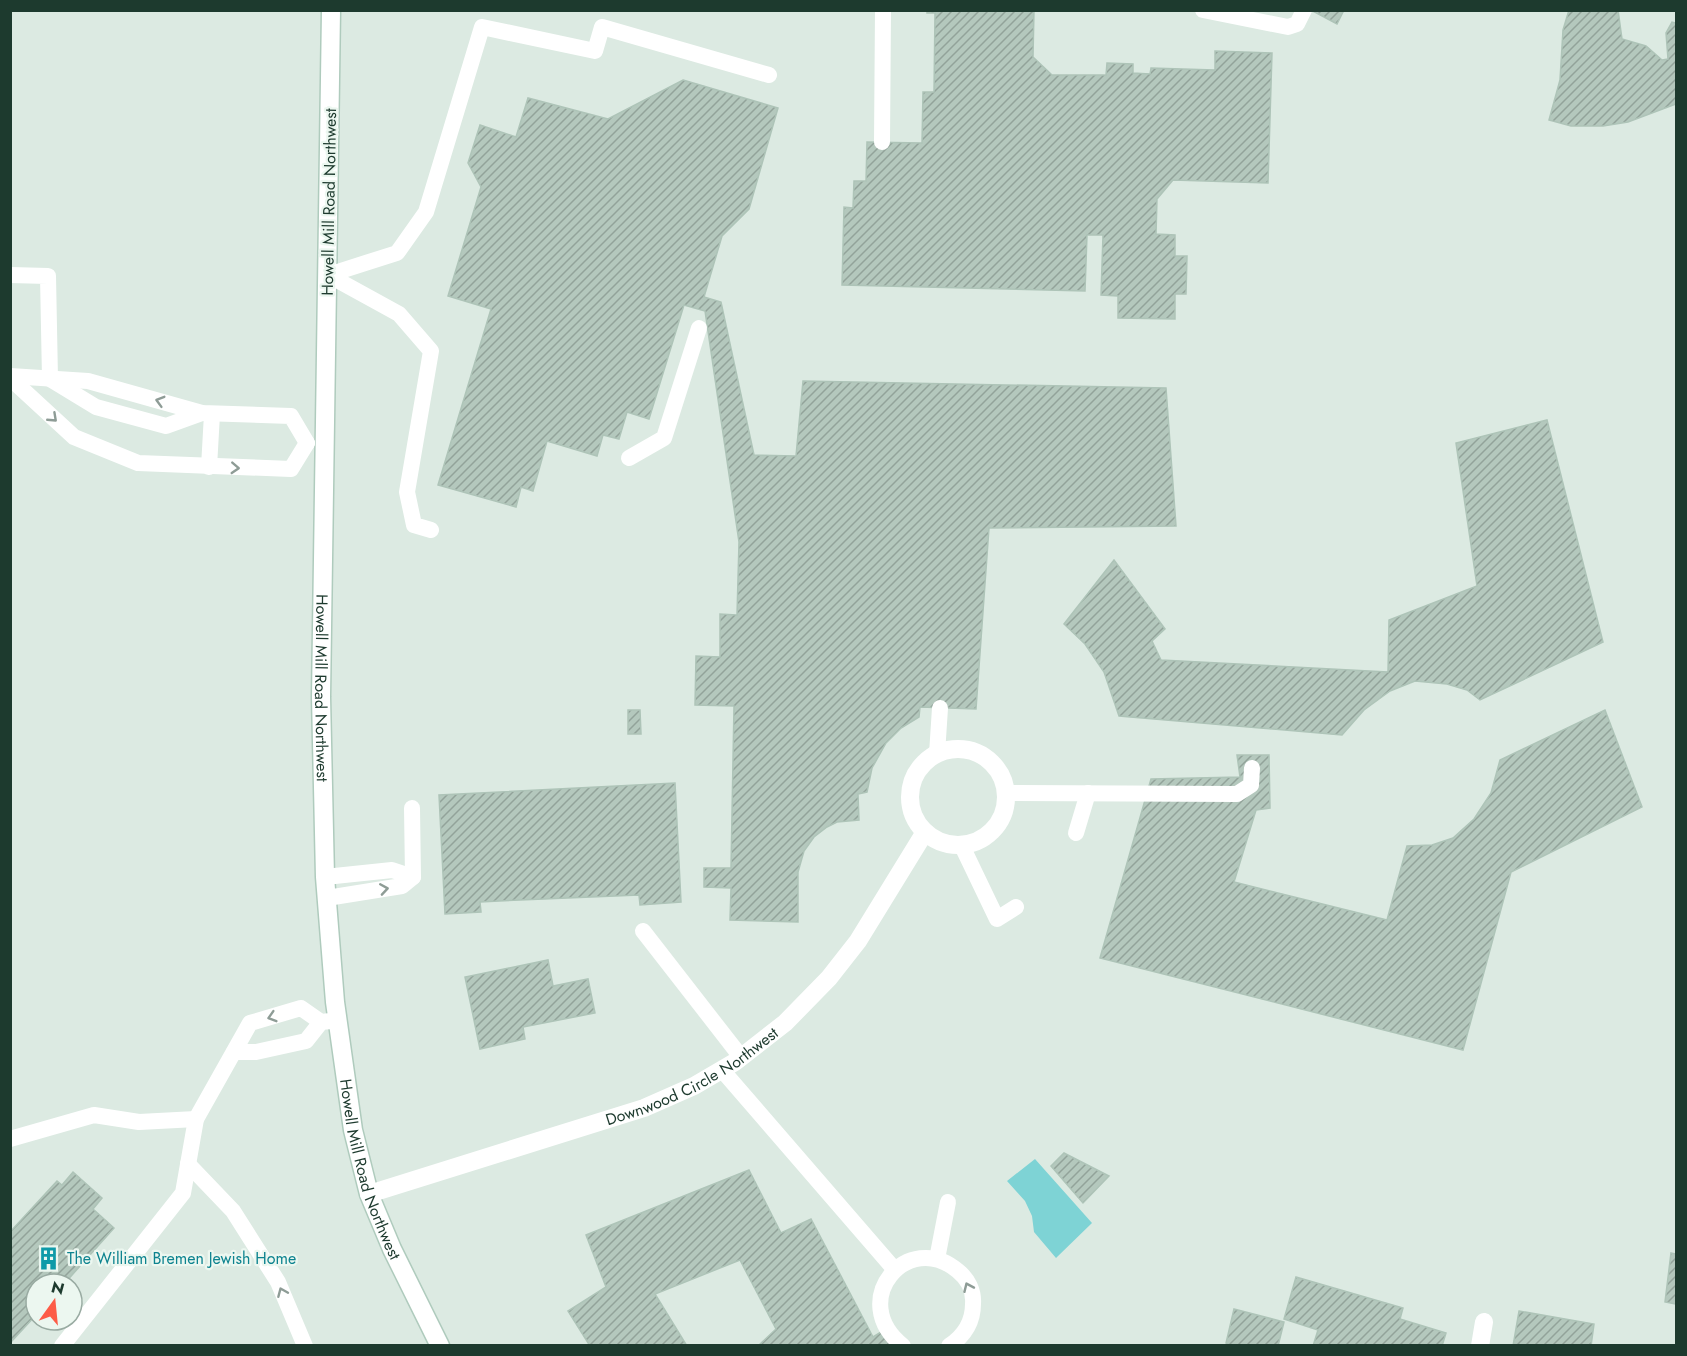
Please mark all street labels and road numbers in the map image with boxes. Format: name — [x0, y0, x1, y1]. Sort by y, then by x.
street label: Howell Mill Road Northwest — [316, 108, 342, 296]
street label: Howell Mill Road Northwest — [309, 594, 334, 782]
street label: Downwood Circle Northwest — [603, 1021, 783, 1131]
street label: Howell Mill Road Northwest — [334, 1077, 407, 1264]

